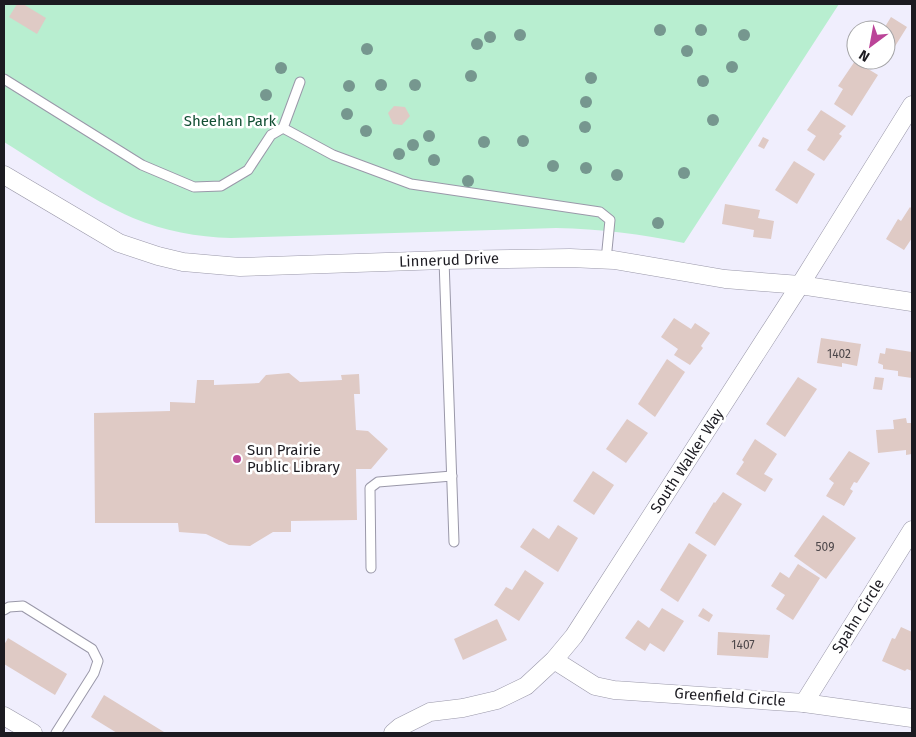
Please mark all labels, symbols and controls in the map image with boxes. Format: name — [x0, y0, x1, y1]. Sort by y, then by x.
north arrow — [846, 20, 896, 70]
text: N — [856, 46, 873, 65]
park label: Sheehan Park — [184, 112, 277, 130]
street label: Linnerud Drive — [399, 249, 499, 271]
house number: 1402 — [827, 347, 851, 361]
street label: South Walker Way — [647, 405, 728, 517]
place label: Sun Prairie Public Library — [247, 441, 341, 476]
marker: Sun Prairie Public Library — [231, 453, 243, 465]
house number: 509 — [816, 540, 834, 554]
street label: Spahn Circle — [828, 575, 888, 657]
house number: 1407 — [731, 638, 755, 652]
street label: Greenfield Circle — [674, 684, 786, 710]

